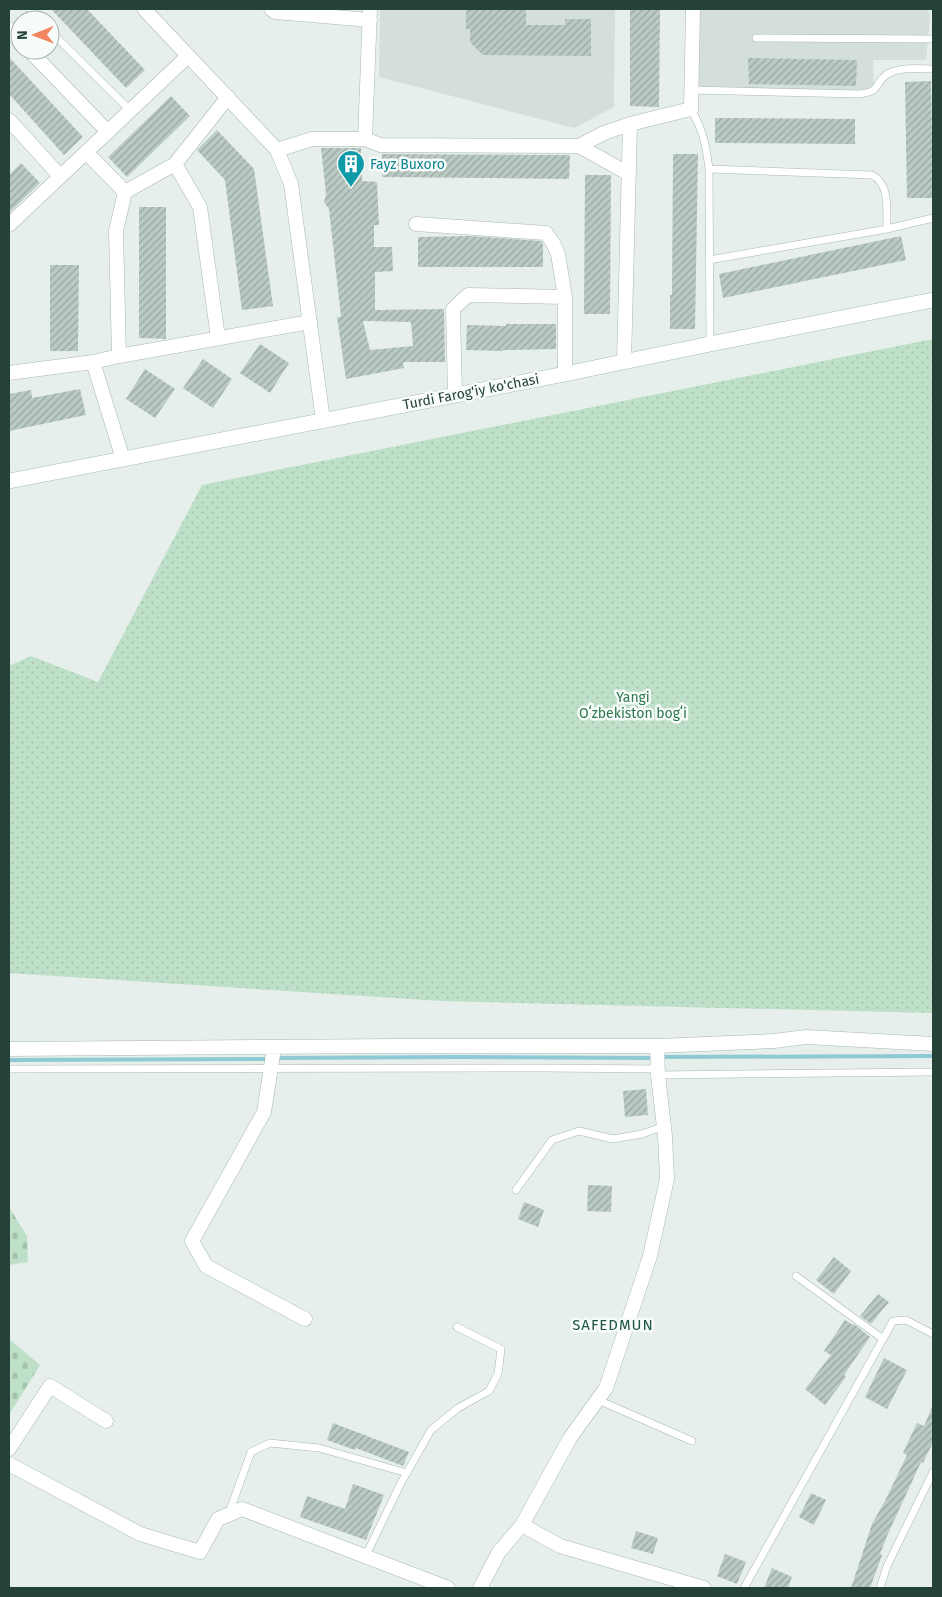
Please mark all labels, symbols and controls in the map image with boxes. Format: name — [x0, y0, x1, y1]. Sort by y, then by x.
north arrow — [10, 10, 60, 60]
text: N — [14, 30, 31, 40]
building icon: Fayz Buxoro — [336, 149, 366, 188]
place label: Fayz Buxoro — [370, 156, 445, 173]
street label: Turdi Farog'iy ko'chasi — [401, 370, 541, 414]
park label: Yangi Oʻzbekiston bogʻi — [579, 689, 687, 722]
district label: SAFEDMUN — [572, 1316, 654, 1334]

